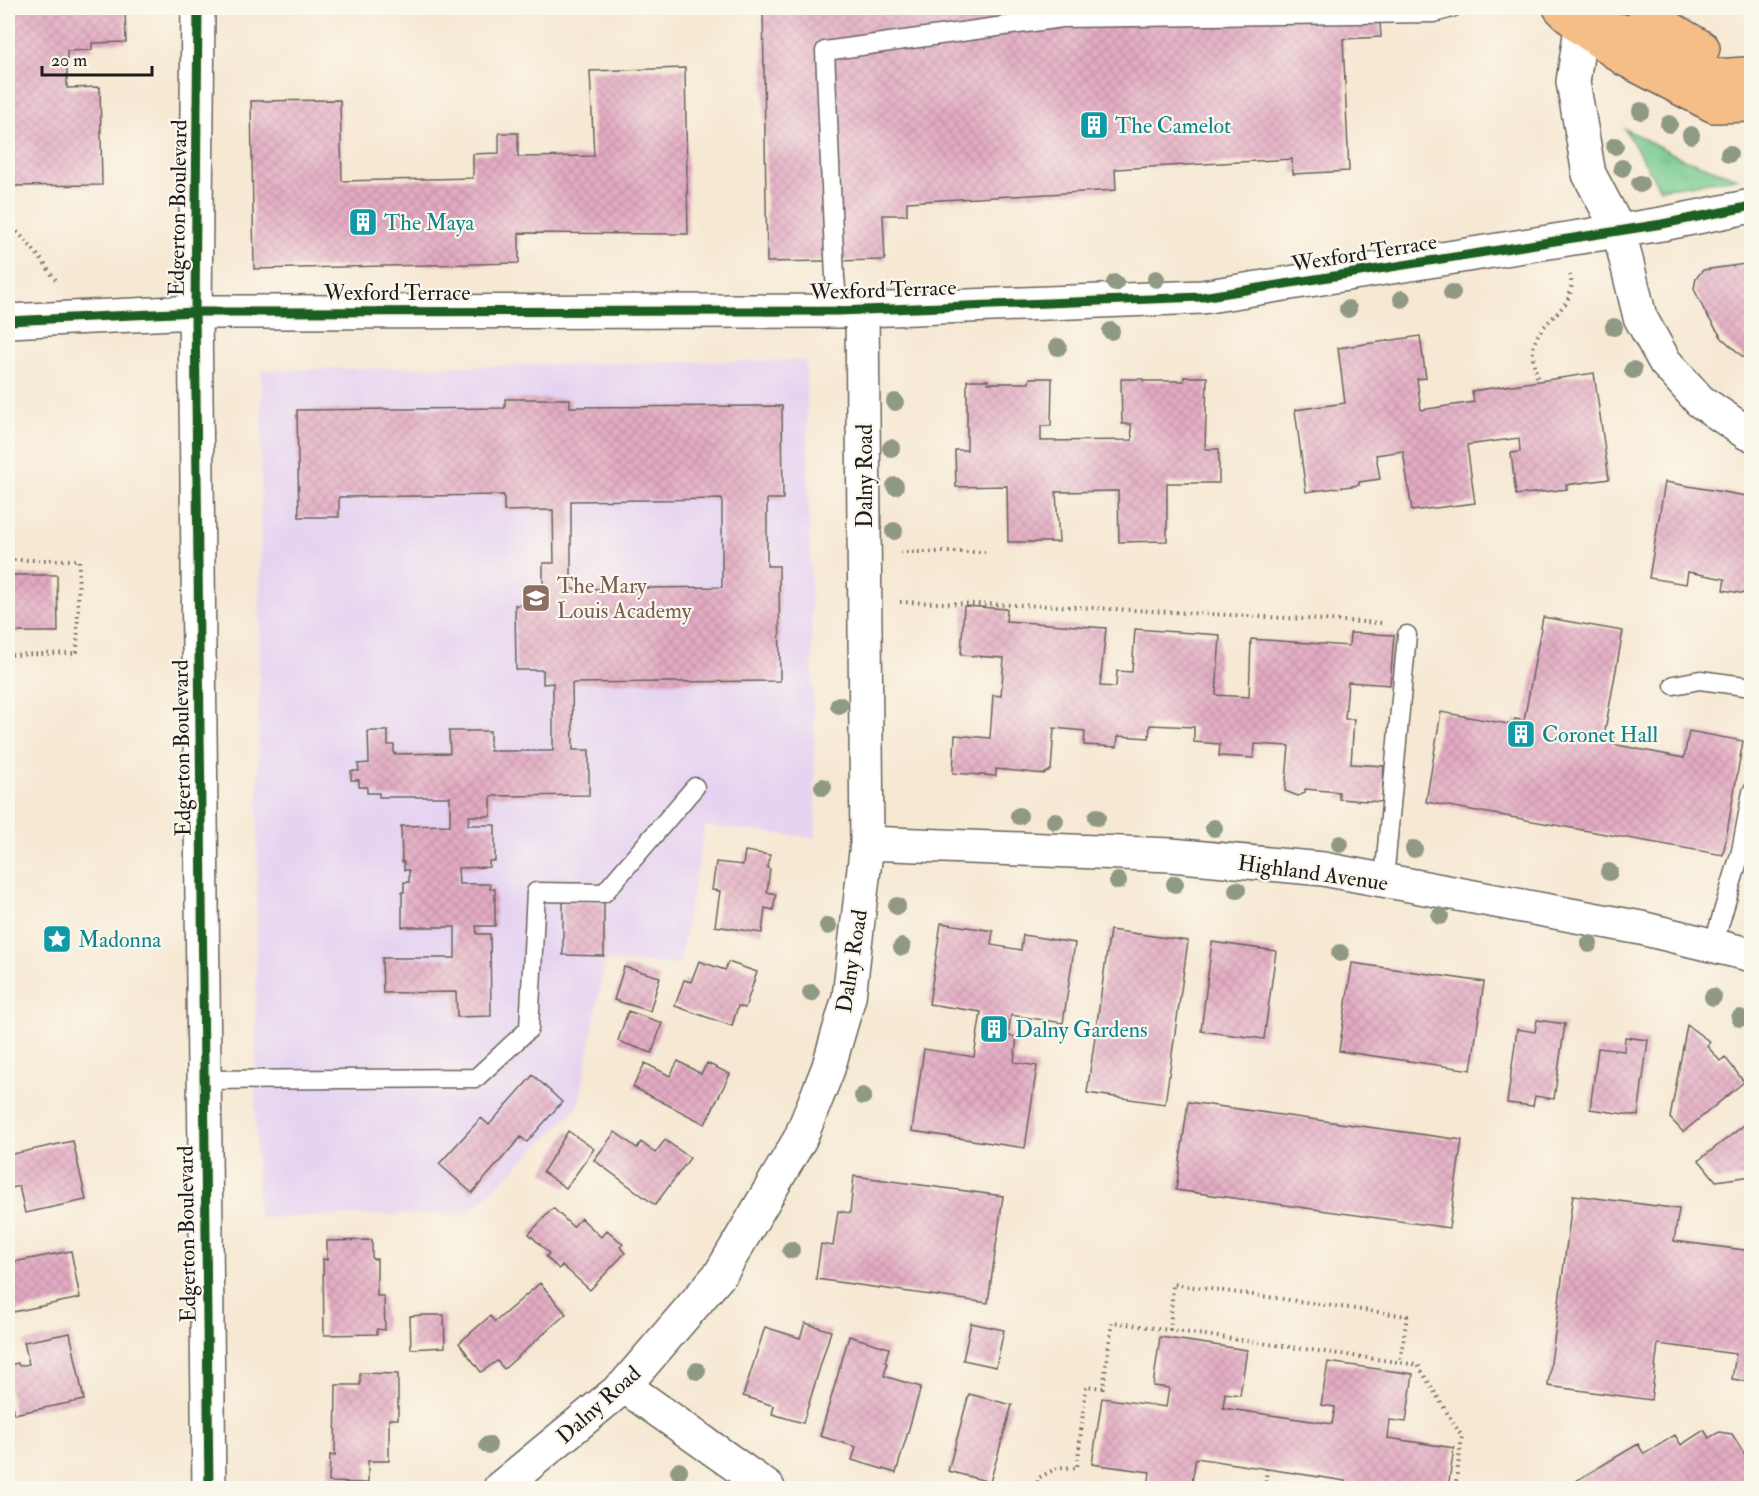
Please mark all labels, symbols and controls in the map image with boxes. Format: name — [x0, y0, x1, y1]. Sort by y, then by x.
scale bar — [42, 39, 152, 77]
text: 20 m — [51, 49, 87, 72]
building icon: The Camelot — [1078, 109, 1110, 141]
place label: The Camelot — [1115, 112, 1231, 140]
street label: Edgerton Boulevard — [162, 119, 194, 297]
building icon: The Maya — [347, 206, 379, 238]
place label: The Maya — [384, 209, 475, 237]
street label: Wexford Terrace — [1289, 228, 1439, 278]
street label: Wexford Terrace — [808, 273, 957, 307]
street label: Wexford Terrace — [323, 279, 470, 307]
street label: Dalny Road — [851, 424, 879, 528]
place label: The Mary Louis Academy — [557, 572, 692, 625]
school or university icon: The Mary Louis Academy — [520, 582, 552, 614]
street label: Edgerton Boulevard — [166, 659, 198, 837]
building icon: Coronet Hall — [1505, 718, 1537, 750]
place label: Coronet Hall — [1542, 721, 1658, 749]
street label: Highland Avenue — [1236, 849, 1390, 897]
street label: Dalny Road — [830, 907, 874, 1015]
place icon: Madonna — [41, 923, 73, 955]
place label: Madonna — [78, 926, 162, 954]
building icon: Dalny Gardens — [978, 1013, 1010, 1045]
place label: Dalny Gardens — [1015, 1016, 1148, 1044]
street label: Edgerton Boulevard — [171, 1145, 203, 1323]
street label: Dalny Road — [551, 1359, 647, 1450]

